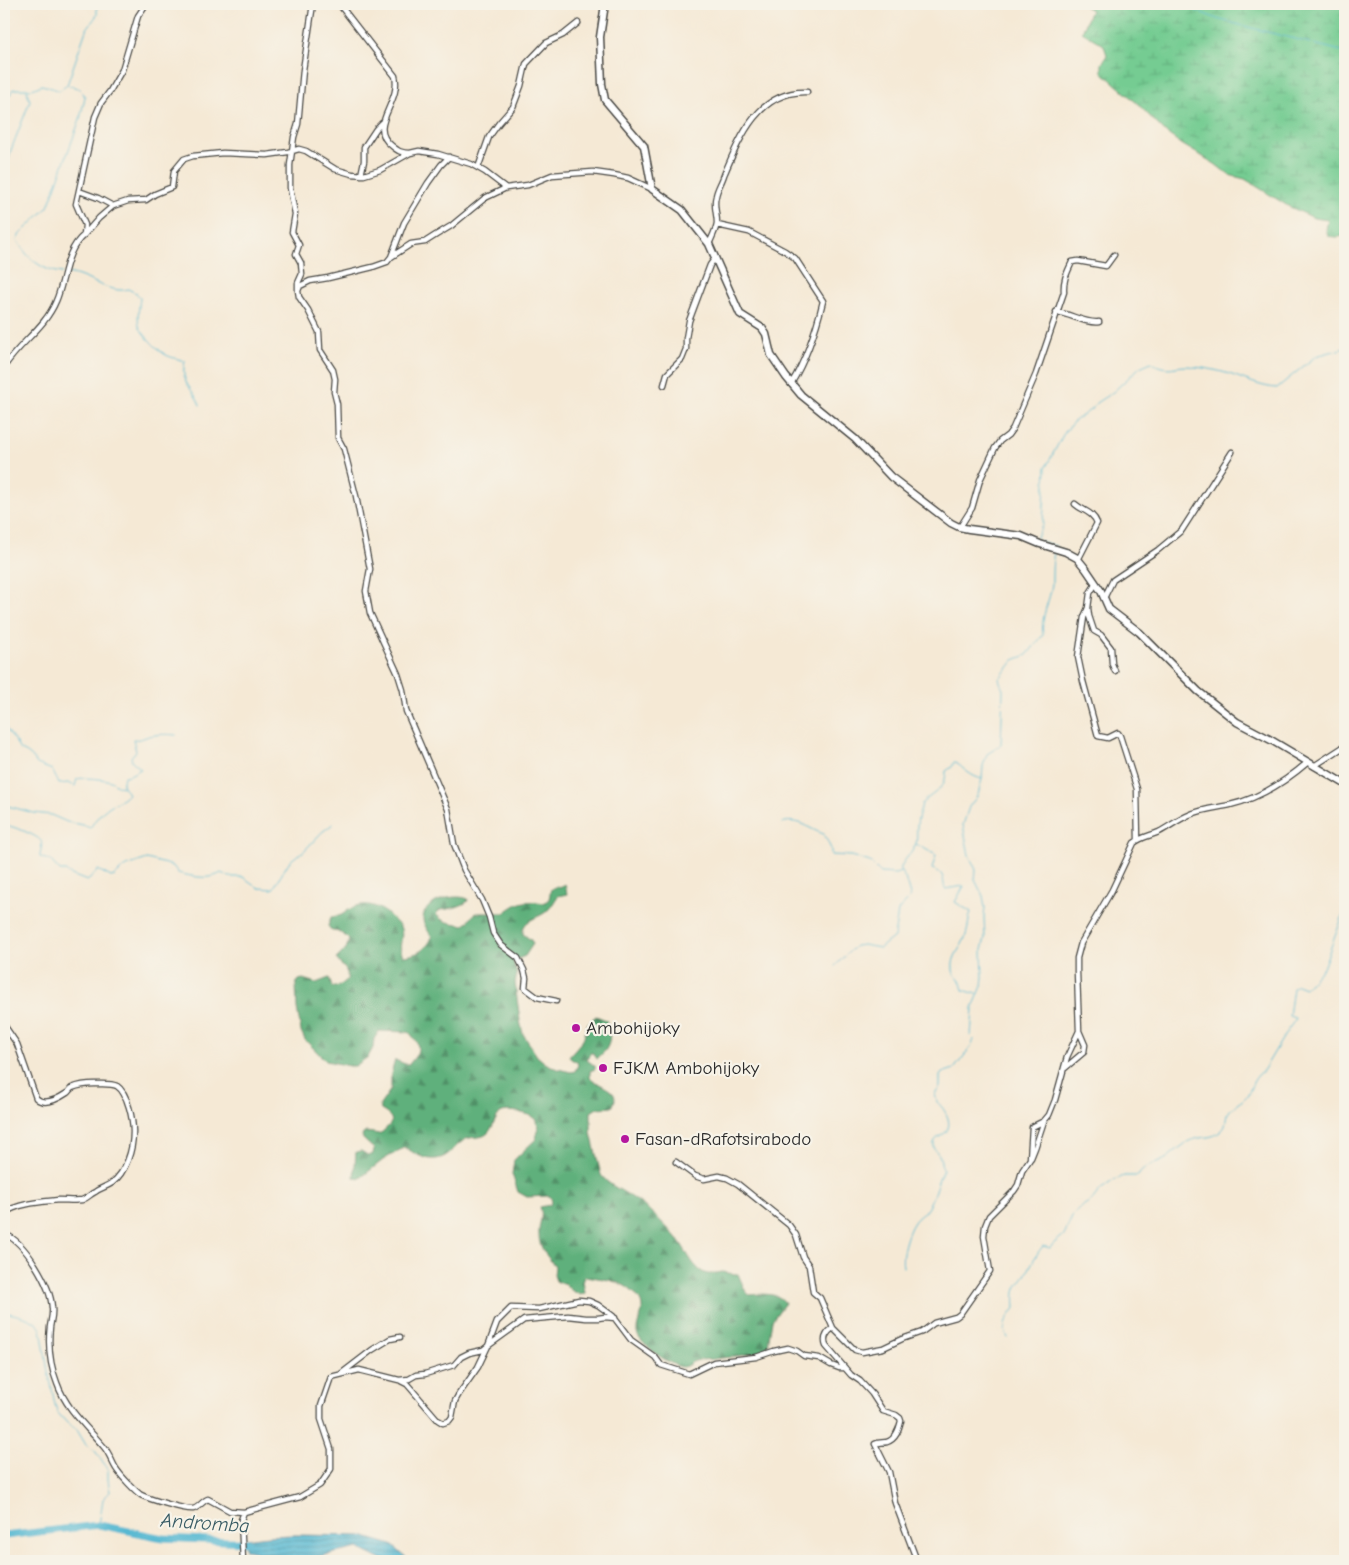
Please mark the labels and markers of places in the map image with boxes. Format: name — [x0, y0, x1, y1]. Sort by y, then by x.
place label: Ambohijoky — [586, 1017, 680, 1039]
marker: Ambohijoky — [570, 1022, 582, 1034]
place label: FJKM Ambohijoky — [613, 1057, 760, 1079]
marker: FJKM Ambohijoky — [597, 1062, 609, 1074]
place label: Fasan-dRafotsirabodo — [635, 1128, 811, 1150]
marker: Fasan-dRafotsirabodo — [619, 1133, 631, 1145]

